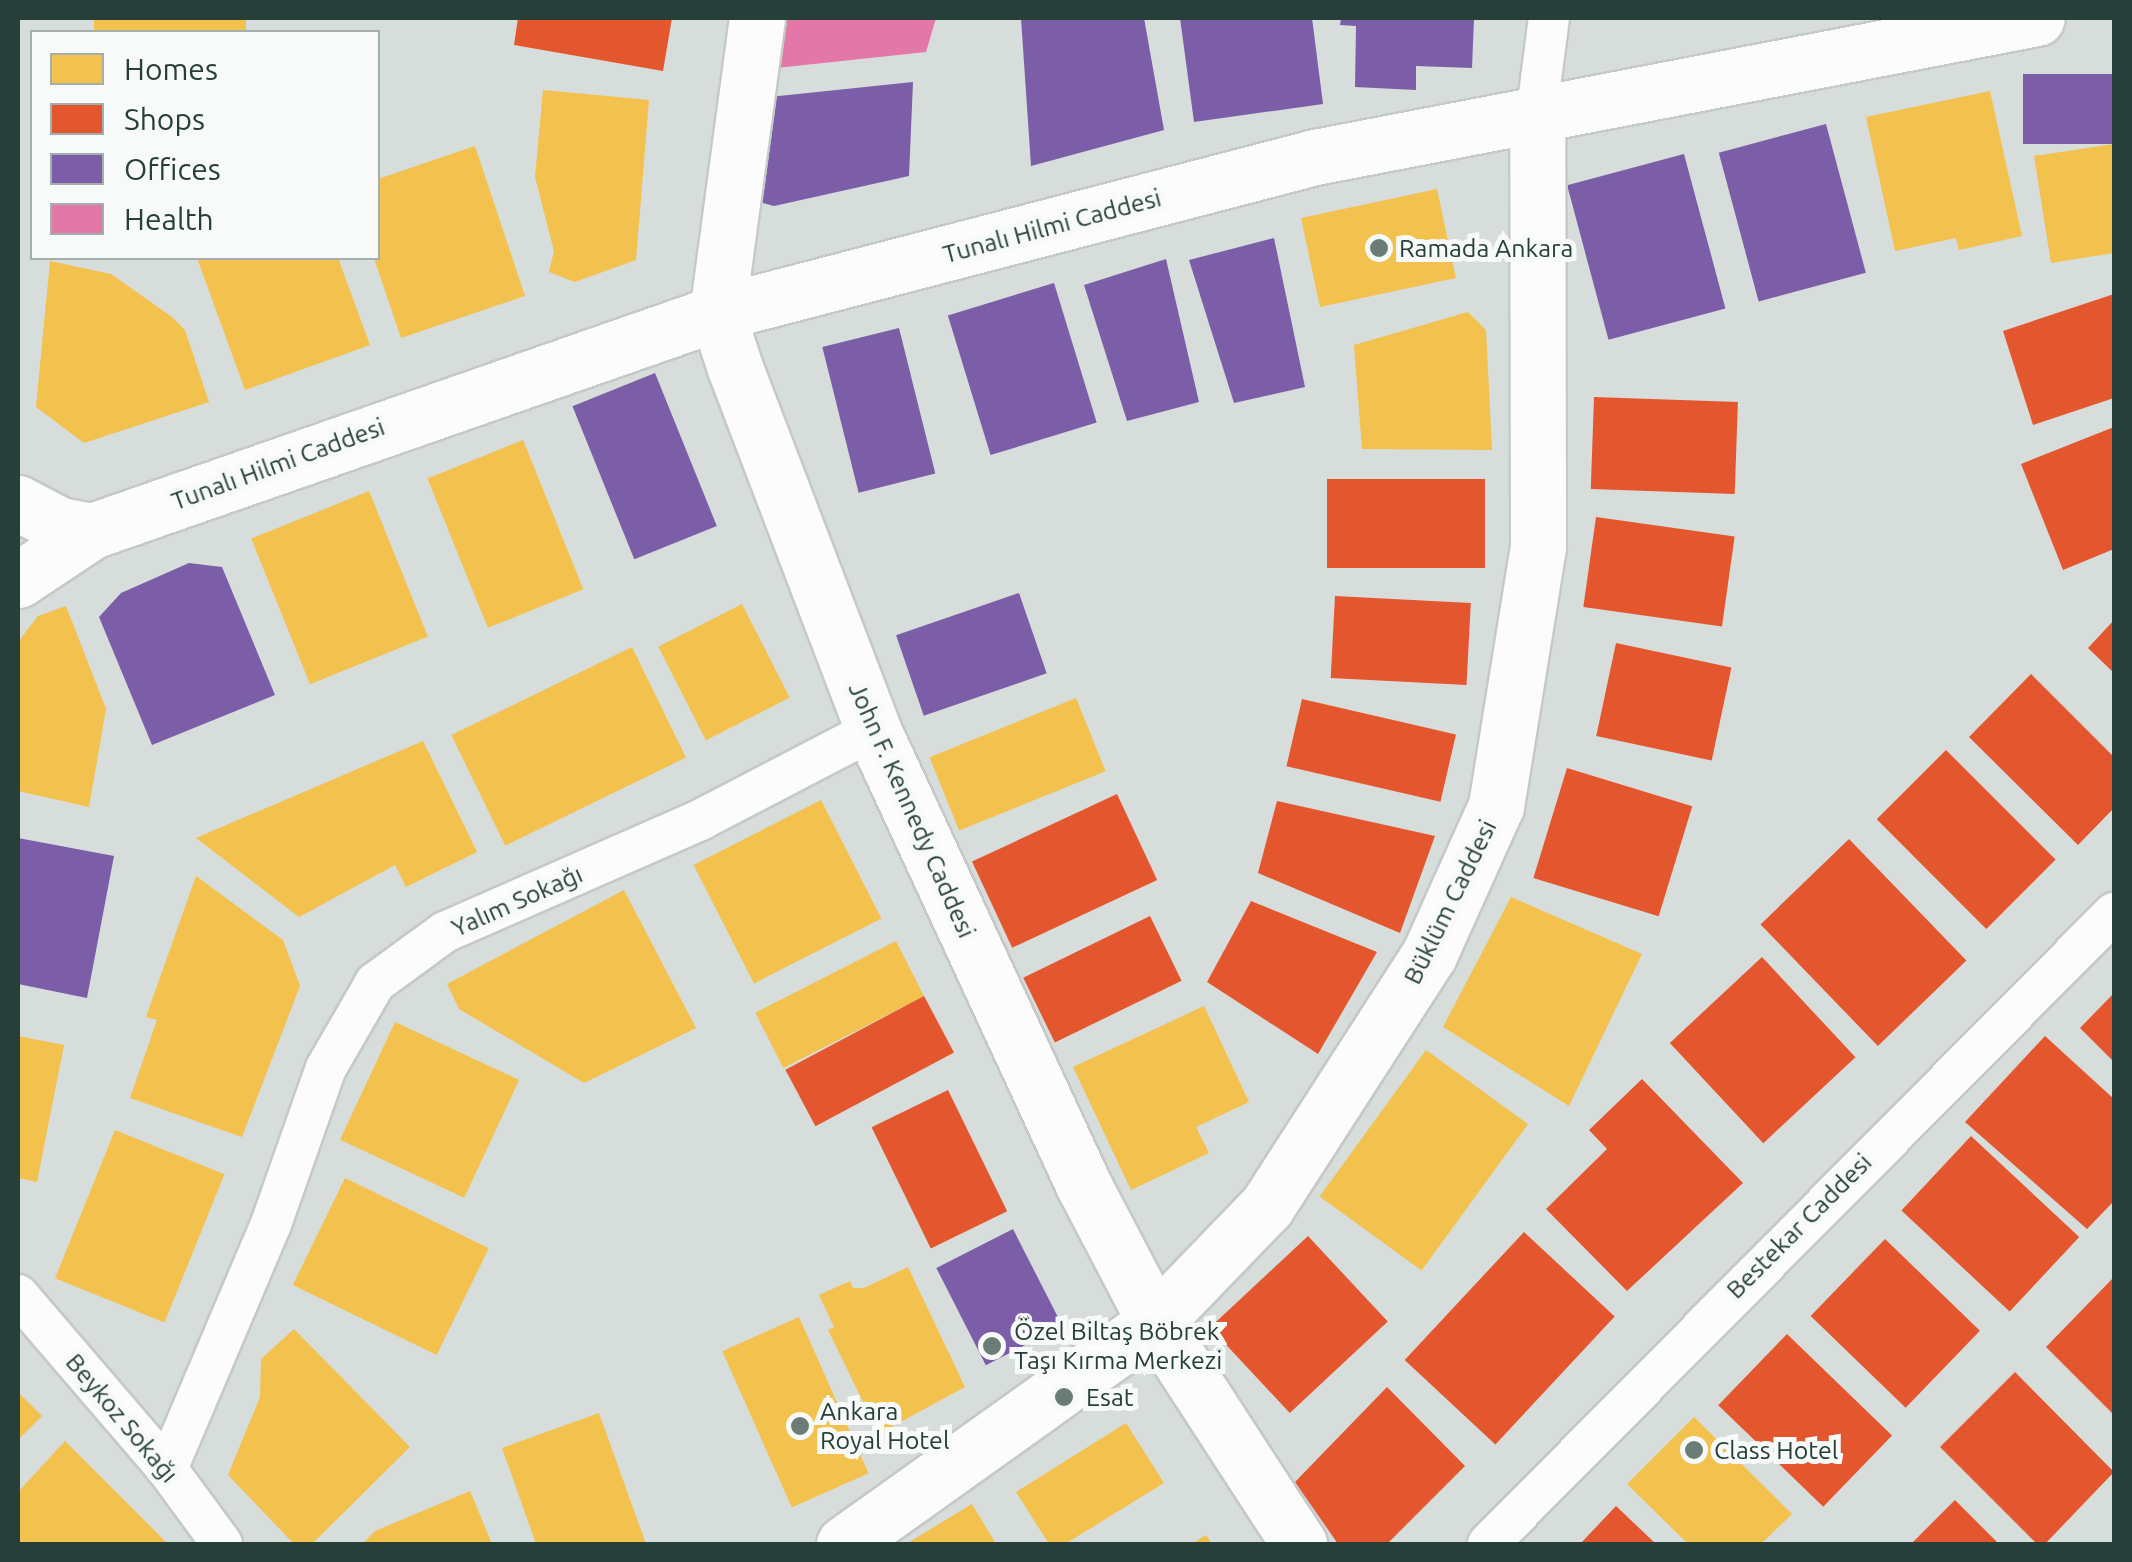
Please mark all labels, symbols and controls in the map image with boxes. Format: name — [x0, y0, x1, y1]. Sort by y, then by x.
legend — [30, 30, 380, 260]
text: Homes — [124, 52, 218, 86]
text: Shops — [124, 102, 205, 136]
text: Offices — [124, 152, 221, 186]
street label: Tunalı Hilmi Caddesi — [940, 182, 1164, 270]
text: Health — [124, 202, 214, 236]
place label: Ramada Ankara — [1399, 233, 1573, 263]
marker: Ramada Ankara — [1368, 237, 1390, 259]
street label: Tunalı Hilmi Caddesi — [167, 412, 389, 516]
street label: John F. Kennedy Caddesi — [842, 678, 982, 942]
street label: Büklüm Caddesi — [1397, 815, 1503, 989]
street label: Yalım Sokağı — [447, 859, 587, 943]
street label: Bestekar Caddesi — [1720, 1147, 1878, 1305]
place label: Özel Biltaş Böbrek Taşı Kırma Merkezi — [1014, 1317, 1222, 1376]
marker: Özel Biltaş Böbrek Taşı Kırma Merkezi — [979, 1333, 1005, 1359]
street label: Beykoz Sokağı — [59, 1347, 185, 1489]
place label: Esat — [1086, 1382, 1134, 1412]
marker: Esat — [1051, 1384, 1077, 1410]
place label: Ankara Royal Hotel — [820, 1397, 949, 1456]
marker: Ankara Royal Hotel — [789, 1415, 811, 1437]
place label: Class Hotel — [1714, 1435, 1838, 1465]
marker: Class Hotel — [1683, 1439, 1705, 1461]

